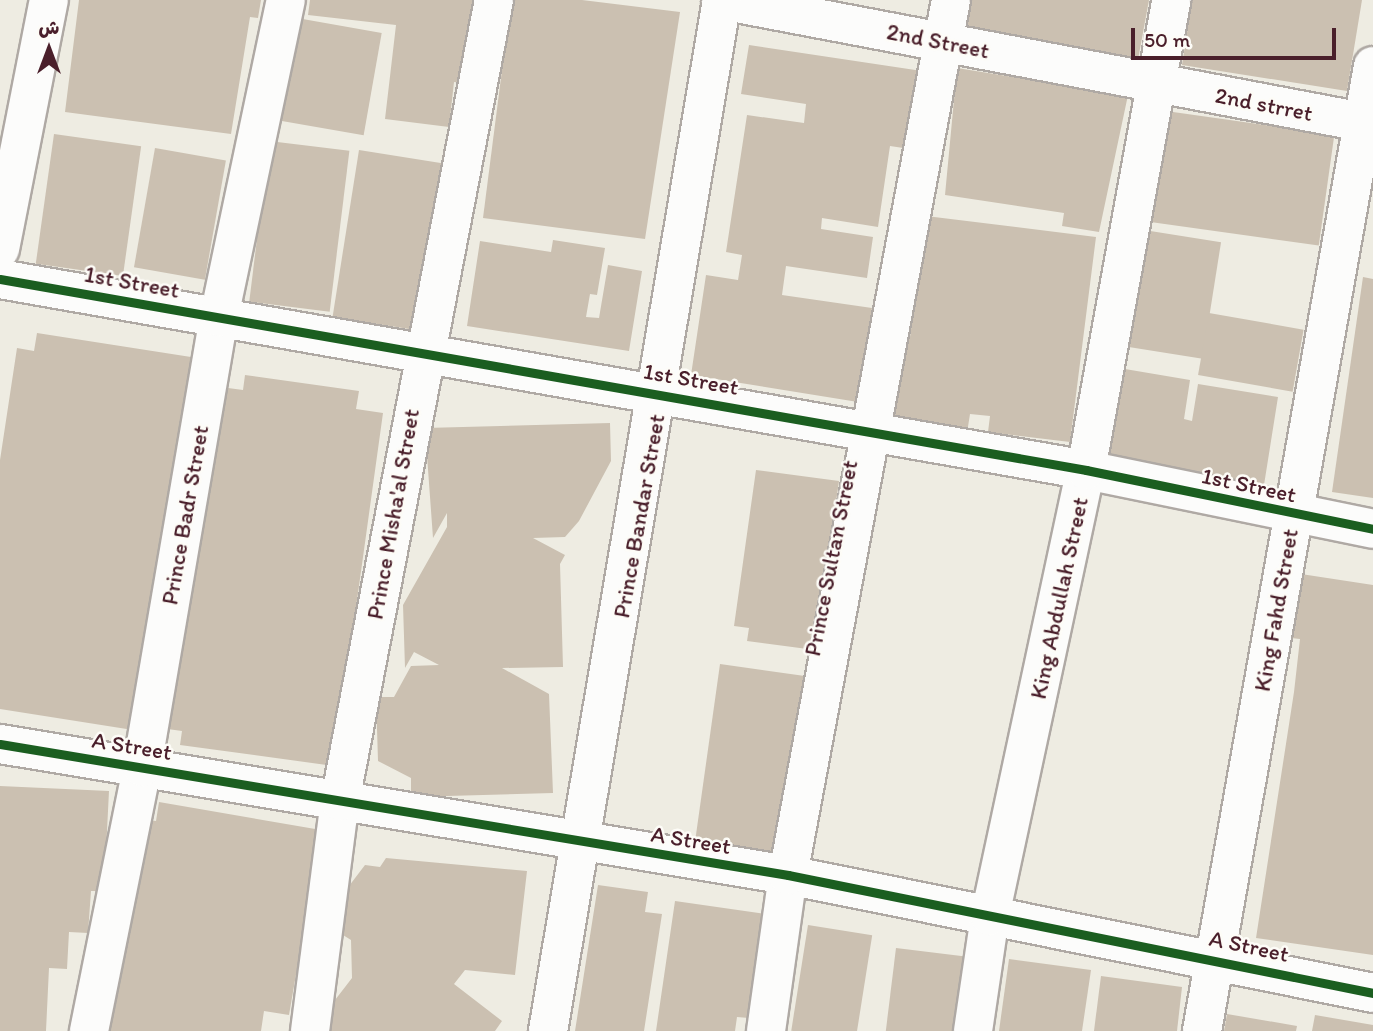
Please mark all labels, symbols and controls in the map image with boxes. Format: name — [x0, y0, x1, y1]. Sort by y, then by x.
north arrow — [14, 14, 84, 84]
scale bar — [1135, 14, 1340, 58]
text: ش — [39, 16, 59, 39]
street label: 2nd Street — [885, 18, 991, 64]
text: 50 m — [1144, 27, 1190, 52]
street label: 2nd strret — [1213, 81, 1315, 127]
street label: 1st Street — [83, 260, 181, 304]
street label: 1st Street — [642, 357, 740, 401]
street label: Prince Misha'al Street — [361, 407, 425, 621]
street label: Prince Bandar Street — [608, 412, 670, 620]
street label: Prince Badr Street — [156, 423, 214, 607]
street label: Prince Sultan Street — [799, 458, 863, 658]
street label: 1st Street — [1199, 462, 1299, 508]
street label: King Abdullah Street — [1024, 495, 1094, 701]
street label: King Fahd Street — [1248, 527, 1304, 693]
street label: A Street — [90, 726, 174, 766]
street label: A Street — [649, 820, 733, 860]
street label: A Street — [1207, 924, 1291, 968]

